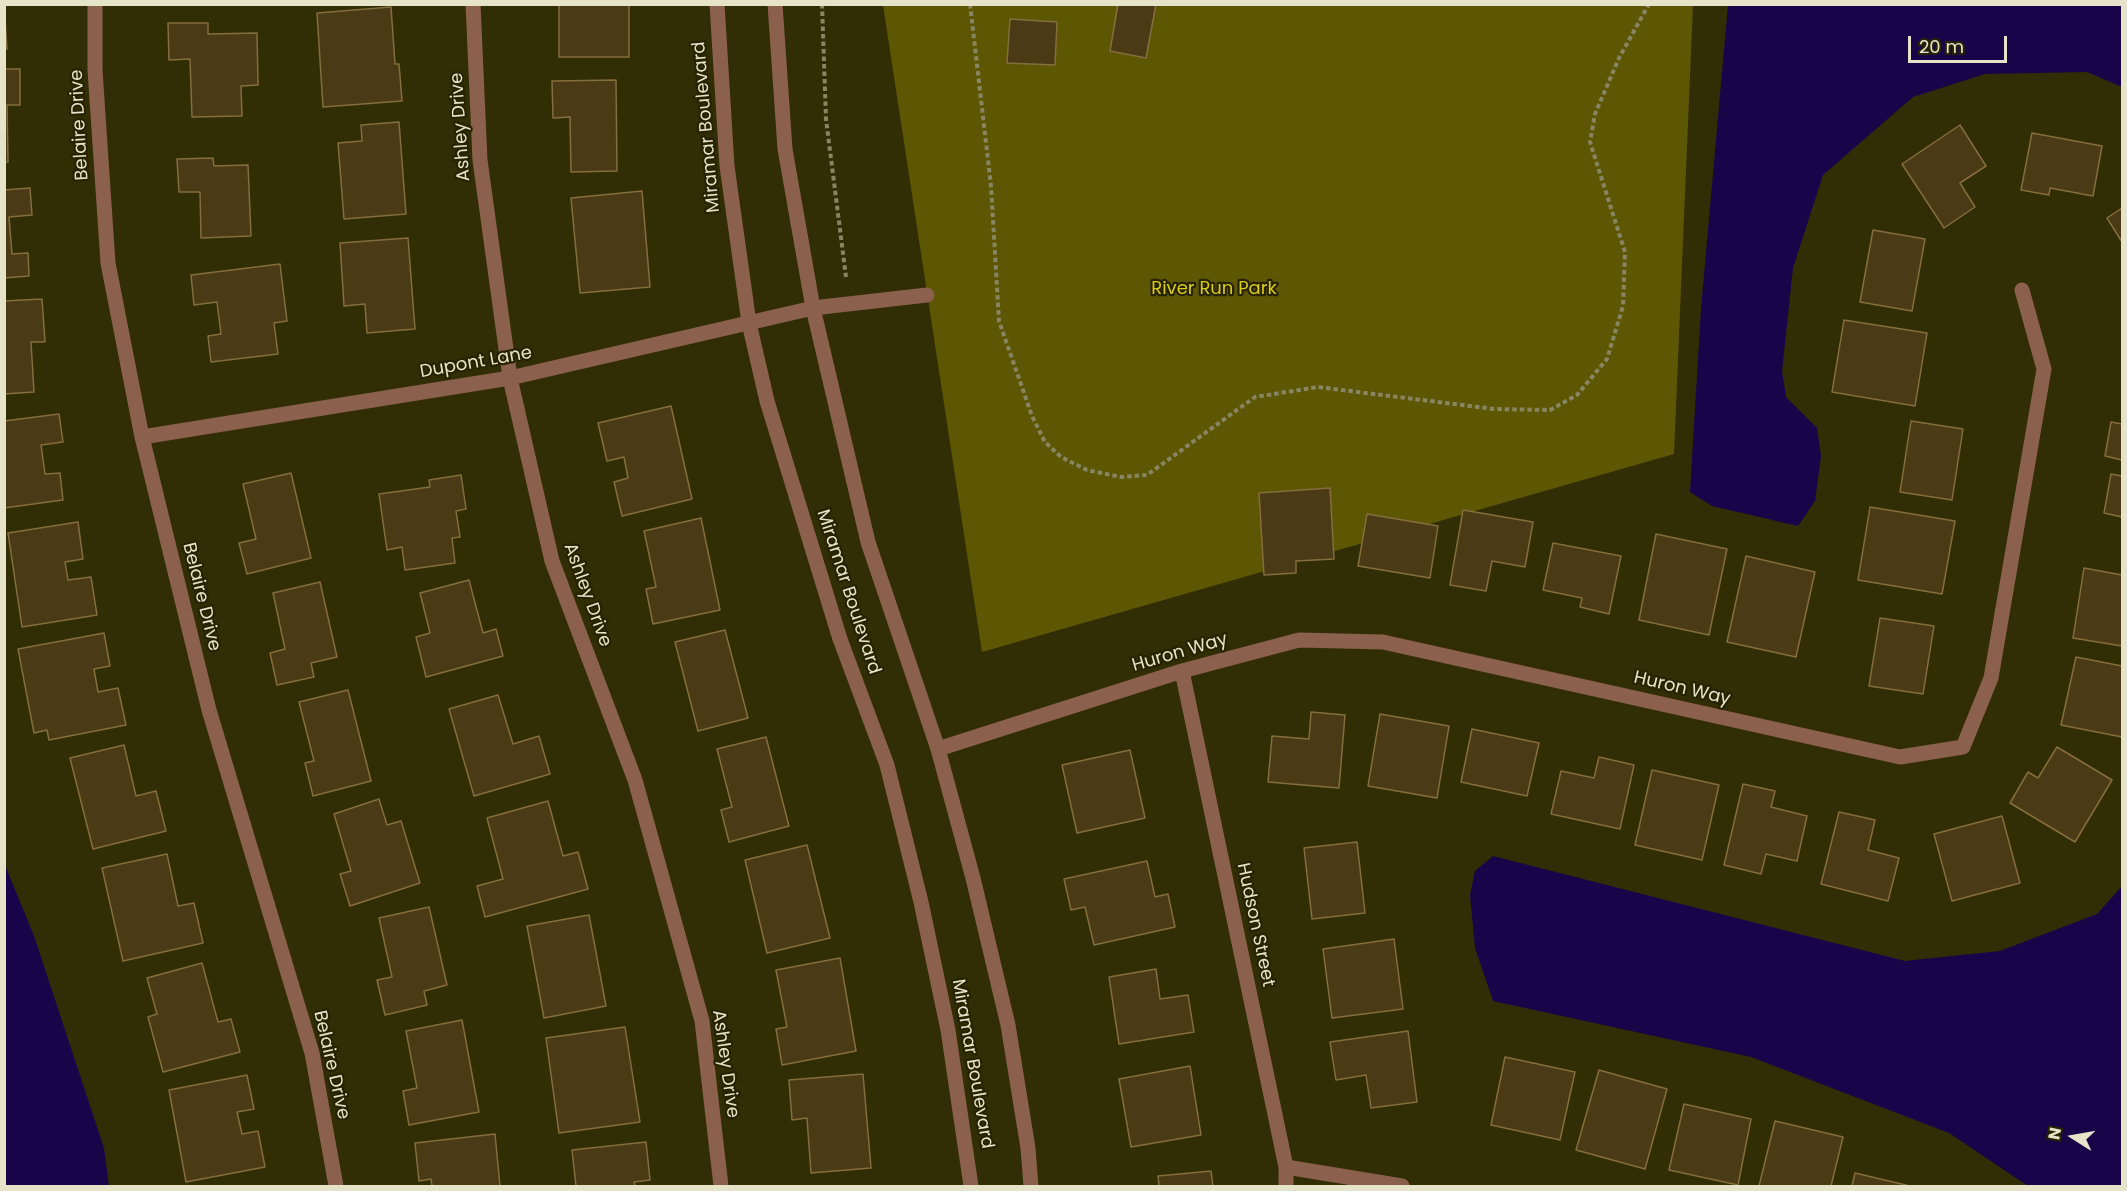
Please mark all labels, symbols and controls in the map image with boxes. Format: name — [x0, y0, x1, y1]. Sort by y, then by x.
scale bar — [1911, 24, 2010, 62]
text: 20 m — [1919, 34, 1964, 59]
street label: Miramar Boulevard — [689, 40, 725, 214]
street label: Belaire Drive — [66, 69, 94, 181]
street label: Ashley Drive — [446, 72, 476, 182]
park label: River Run Park — [1151, 278, 1277, 300]
street label: Dupont Lane — [418, 343, 534, 383]
street label: Miramar Boulevard — [811, 507, 885, 677]
street label: Ashley Drive — [558, 540, 616, 650]
street label: Belaire Drive — [177, 541, 225, 653]
street label: Huron Way — [1130, 629, 1230, 677]
street label: Huron Way — [1632, 667, 1732, 711]
street label: Hudson Street — [1231, 861, 1279, 989]
street label: Miramar Boulevard — [946, 978, 998, 1150]
street label: Belaire Drive — [308, 1008, 354, 1122]
street label: Ashley Drive — [707, 1009, 743, 1119]
north arrow — [2043, 1107, 2103, 1167]
text: N — [2042, 1125, 2067, 1142]

